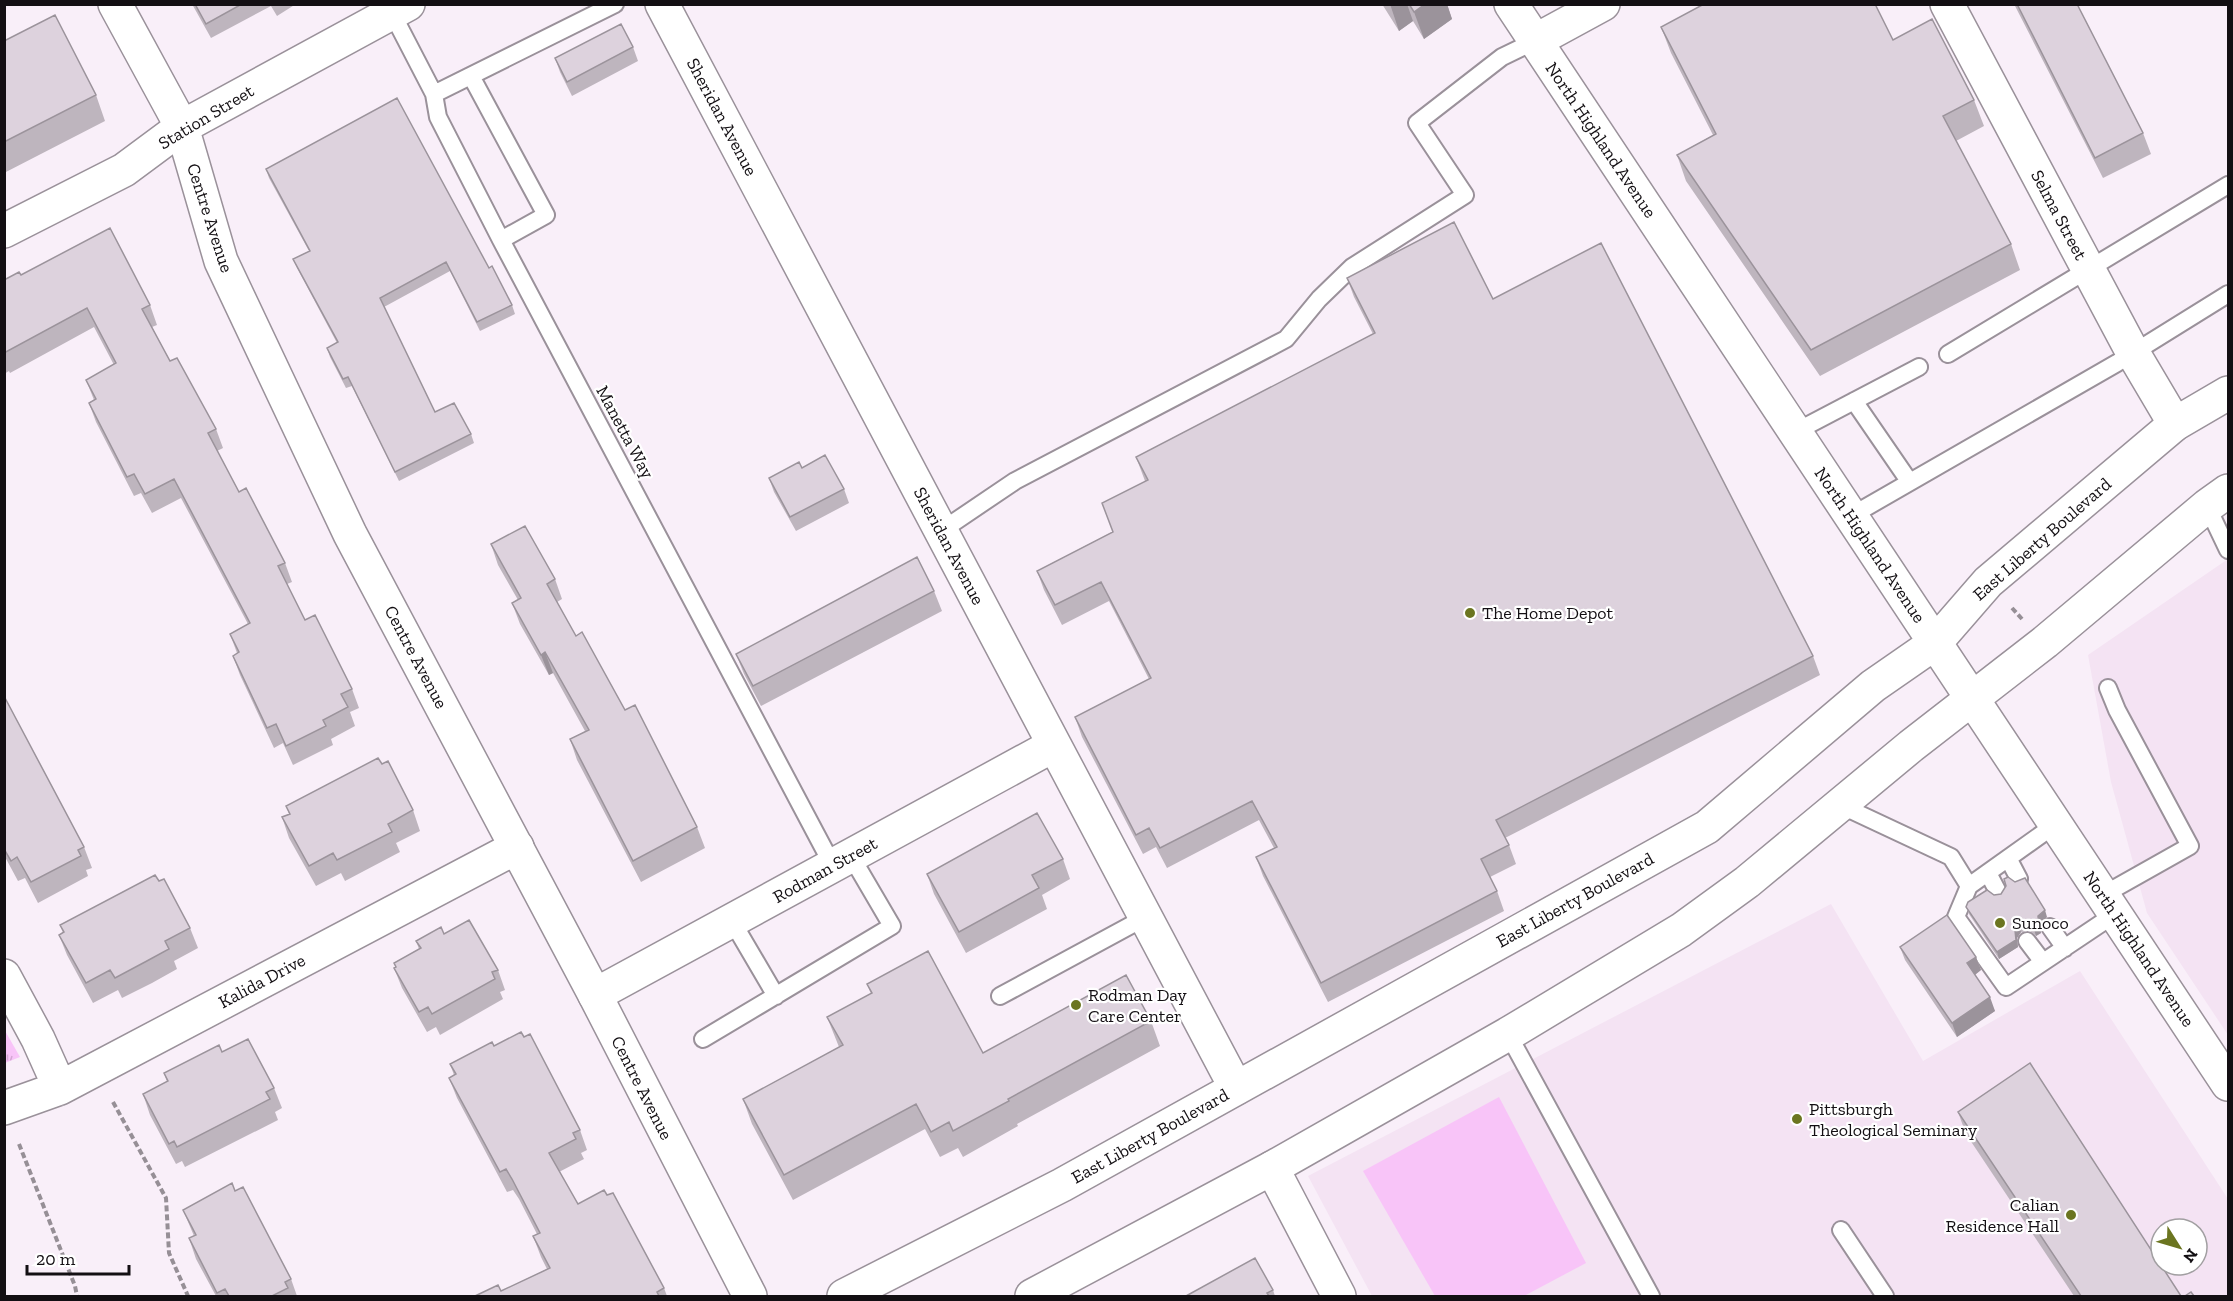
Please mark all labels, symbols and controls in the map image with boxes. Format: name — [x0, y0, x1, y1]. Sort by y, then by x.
street label: Sheridan Avenue — [682, 54, 762, 180]
street label: North Highland Avenue — [1541, 58, 1661, 222]
street label: Station Street — [154, 80, 258, 154]
street label: Centre Avenue — [182, 161, 238, 275]
street label: Selma Street — [2026, 166, 2092, 264]
street label: Manetta Way — [591, 382, 659, 483]
street label: North Highland Avenue — [1810, 463, 1930, 627]
street label: East Liberty Boulevard — [1968, 473, 2116, 605]
street label: Sheridan Avenue — [909, 483, 989, 609]
street label: Centre Avenue — [380, 602, 452, 712]
place label: The Home Depot — [1482, 602, 1614, 624]
marker: The Home Depot — [1463, 606, 1477, 620]
street label: Rodman Street — [769, 832, 881, 908]
street label: East Liberty Boulevard — [1493, 848, 1658, 952]
street label: North Highland Avenue — [2079, 867, 2199, 1031]
place label: Sunoco — [2012, 912, 2069, 934]
marker: Sunoco — [1993, 916, 2007, 930]
street label: Kalida Drive — [215, 949, 309, 1013]
place label: Rodman Day Care Center — [1088, 984, 1188, 1027]
marker: Rodman Day Care Center — [1069, 998, 1083, 1012]
street label: Centre Avenue — [606, 1032, 678, 1144]
street label: East Liberty Boulevard — [1068, 1084, 1233, 1188]
place label: Pittsburgh Theological Seminary — [1809, 1098, 1978, 1141]
marker: Pittsburgh Theological Seminary — [1790, 1112, 1804, 1126]
place label: Calian Residence Hall — [1946, 1194, 2060, 1237]
marker: Calian Residence Hall — [2064, 1208, 2078, 1222]
north arrow — [2149, 1217, 2209, 1277]
scale bar — [27, 1238, 129, 1276]
text: N — [2179, 1245, 2202, 1266]
text: 20 m — [36, 1248, 76, 1270]

